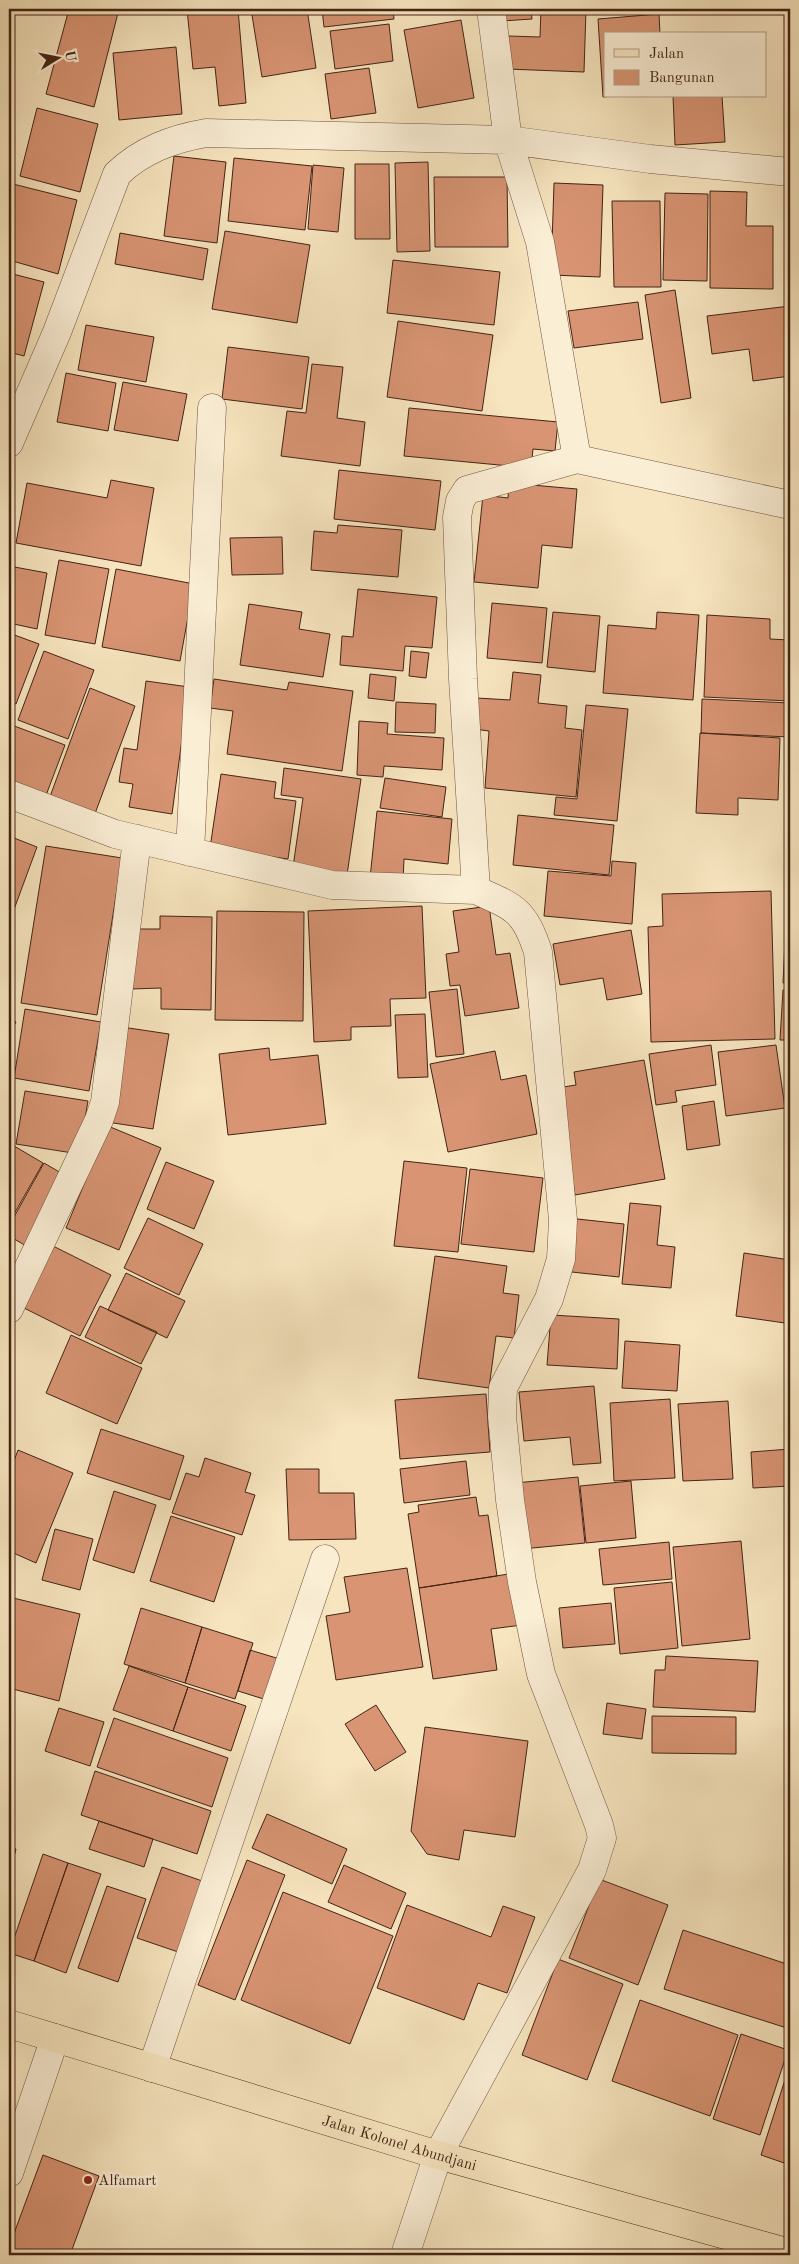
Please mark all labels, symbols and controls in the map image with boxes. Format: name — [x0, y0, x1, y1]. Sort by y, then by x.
north arrow — [32, 32, 82, 82]
legend — [604, 32, 766, 98]
text: Jalan — [649, 47, 684, 62]
text: U — [62, 49, 78, 63]
text: Bangunan — [649, 71, 715, 86]
street label: Jalan Kolonel Abundjani — [320, 2114, 478, 2174]
marker: Alfamart — [82, 2174, 94, 2186]
place label: Alfamart — [98, 2174, 157, 2189]

